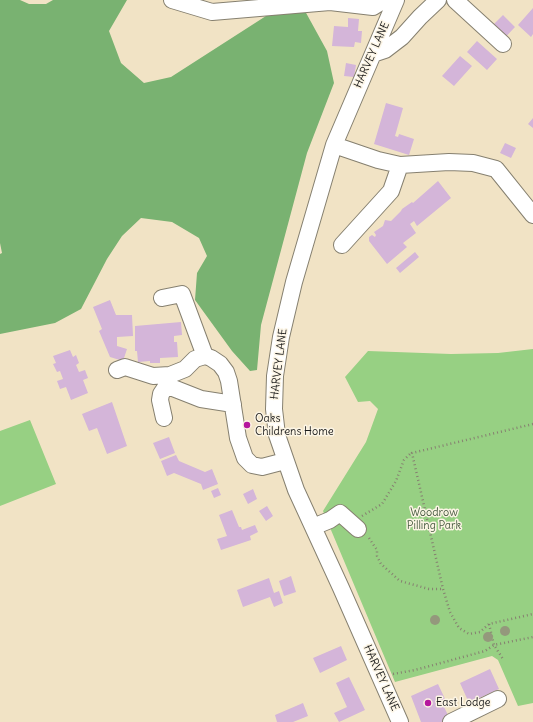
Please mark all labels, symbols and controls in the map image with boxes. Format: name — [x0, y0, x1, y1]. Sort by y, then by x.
street label: HARVEY LANE — [352, 20, 392, 90]
street label: HARVEY LANE — [268, 328, 290, 400]
place label: Oaks Childrens Home — [255, 412, 334, 438]
marker: Oaks Childrens Home — [242, 420, 252, 430]
park label: Woodrow Pilling Park — [407, 506, 461, 532]
street label: HARVEY LANE — [361, 643, 401, 713]
place label: East Lodge — [436, 696, 490, 710]
marker: East Lodge — [423, 698, 433, 708]

